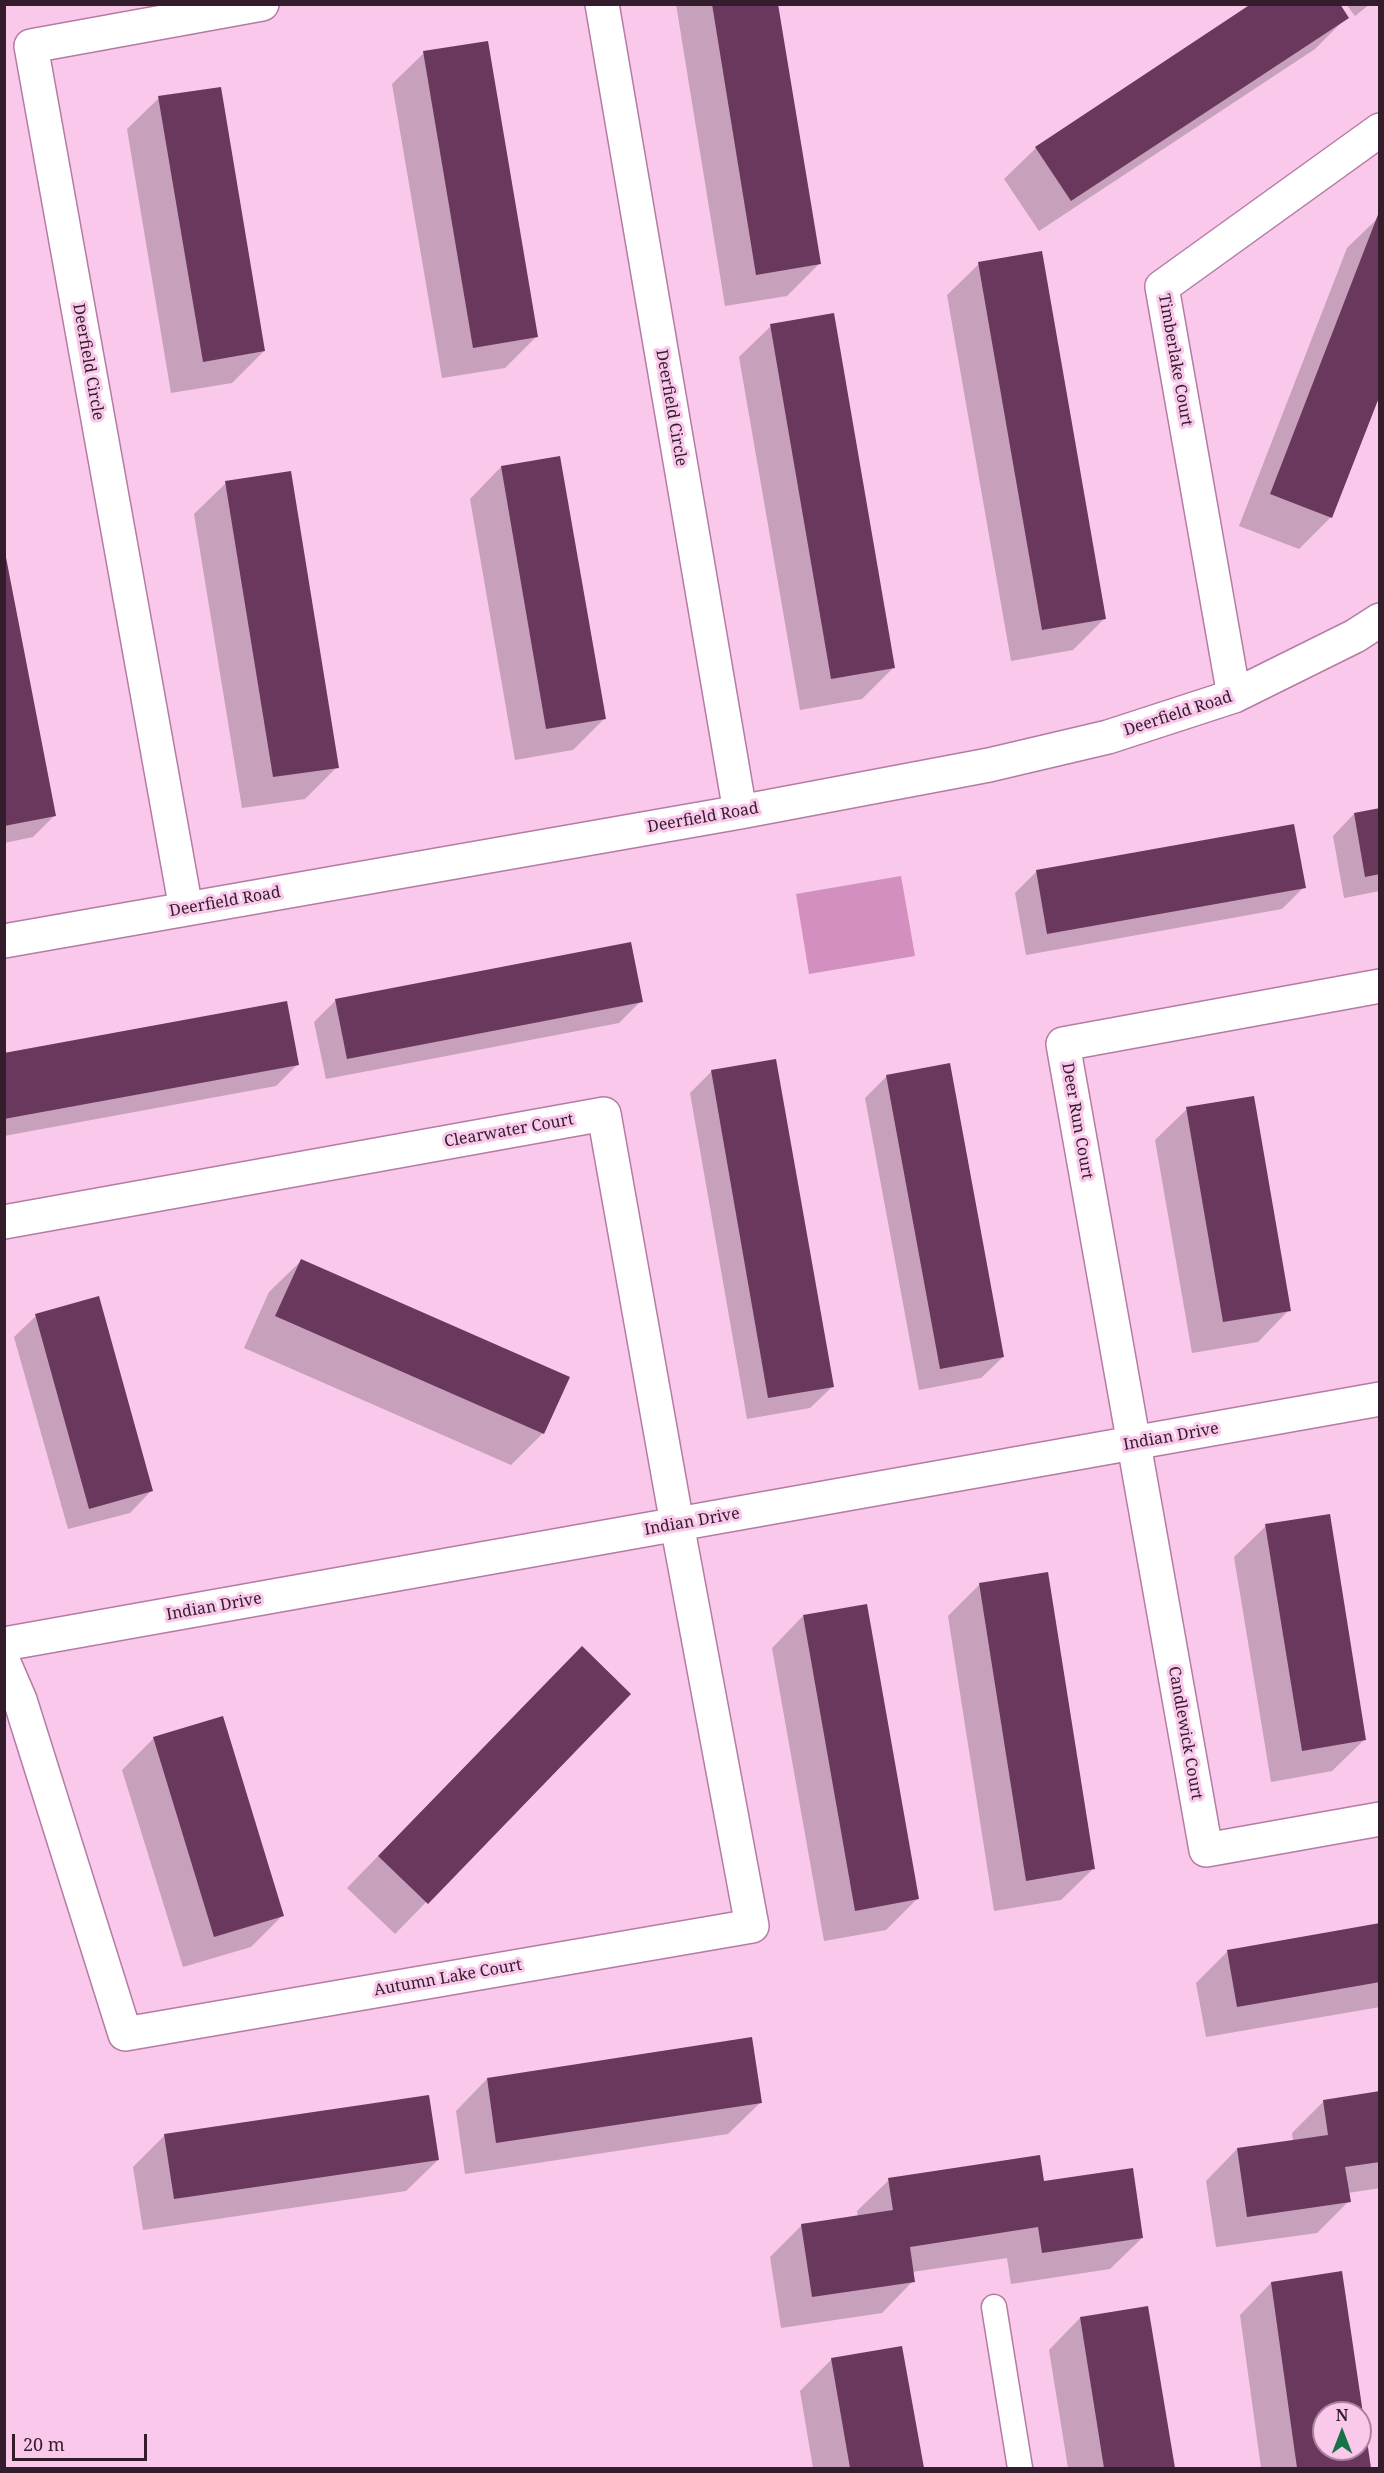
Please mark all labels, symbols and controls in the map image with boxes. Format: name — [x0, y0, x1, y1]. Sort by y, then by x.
street label: Timberlake Court — [1154, 292, 1196, 428]
street label: Deerfield Circle — [68, 302, 108, 422]
street label: Deerfield Circle — [651, 348, 691, 468]
street label: Deerfield Road — [1121, 687, 1235, 741]
street label: Deerfield Road — [646, 799, 760, 837]
street label: Deerfield Road — [168, 883, 282, 921]
street label: Deer Run Court — [1057, 1061, 1097, 1181]
street label: Clearwater Court — [443, 1110, 575, 1152]
street label: Indian Drive — [1122, 1419, 1220, 1455]
street label: Indian Drive — [643, 1504, 741, 1540]
street label: Indian Drive — [165, 1589, 263, 1625]
street label: Candlewick Court — [1164, 1665, 1206, 1801]
street label: Autumn Lake Court — [373, 1956, 523, 2000]
north arrow — [1312, 2401, 1372, 2461]
text: N — [1336, 2404, 1348, 2426]
scale bar — [15, 2422, 150, 2460]
text: 20 m — [23, 2432, 65, 2456]

